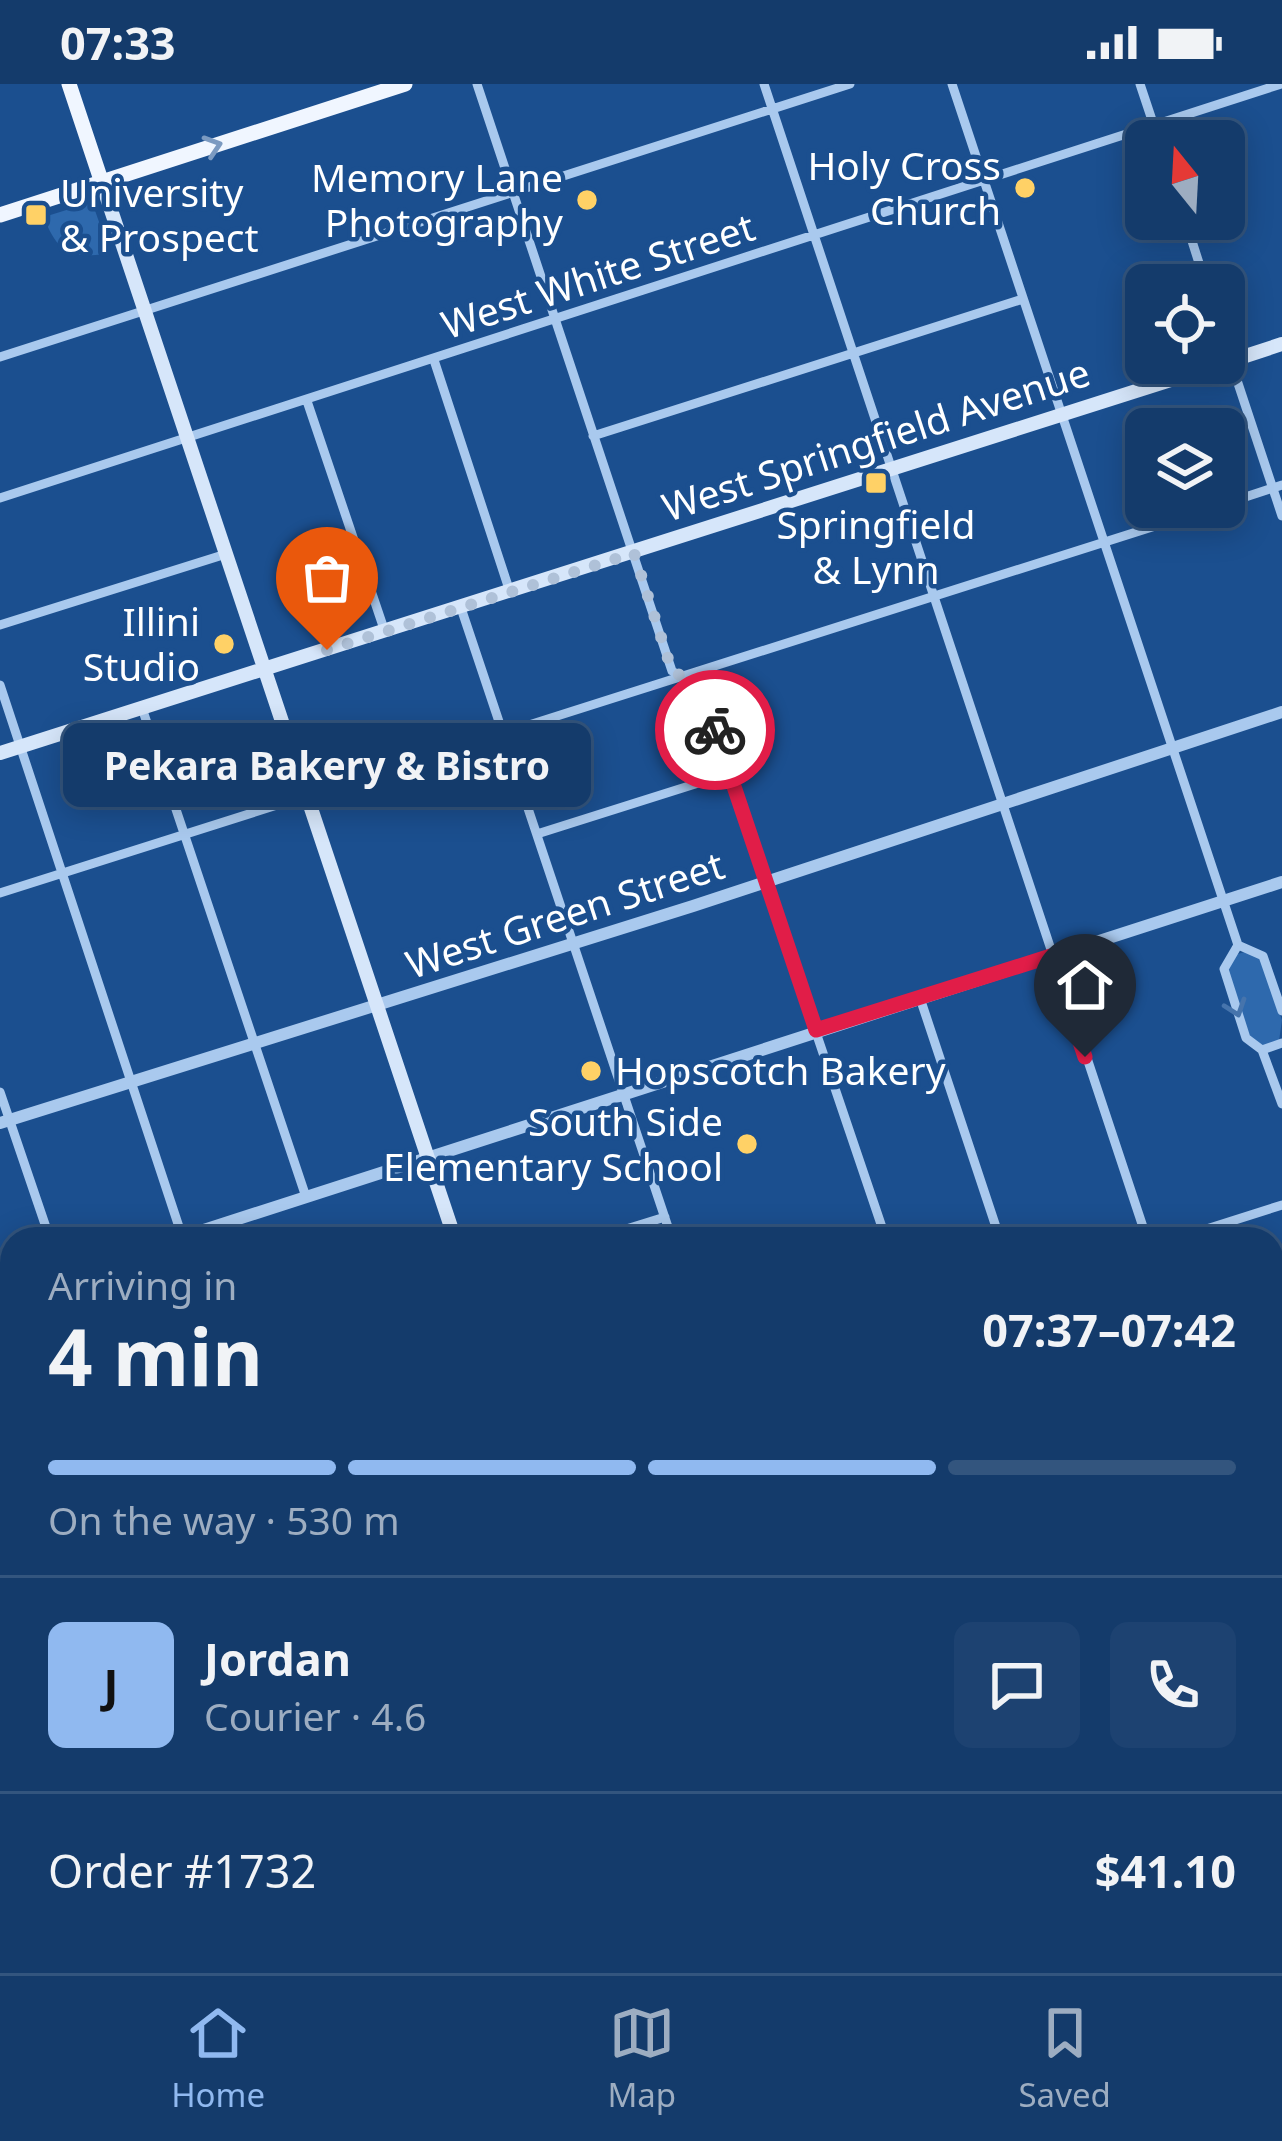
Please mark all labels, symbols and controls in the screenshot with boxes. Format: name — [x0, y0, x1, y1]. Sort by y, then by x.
text: 07:33 — [60, 12, 176, 73]
north arrow — [1125, 120, 1245, 240]
map controls — [1125, 120, 1245, 528]
one-way arrow — [202, 135, 223, 160]
place label: Holy Cross Church — [807, 138, 1001, 236]
place label: Memory Lane Photography — [311, 150, 563, 248]
place label: University & Prospect — [60, 165, 259, 263]
marker: Holy Cross Church — [1012, 175, 1038, 201]
marker: Memory Lane Photography — [574, 187, 600, 213]
street label: West White Street — [434, 199, 761, 350]
marker: University & Prospect — [23, 202, 49, 228]
button: locate — [1125, 264, 1245, 384]
street label: West Springfield Avenue — [655, 344, 1096, 533]
button: layers — [1125, 408, 1245, 528]
marker: Springfield & Lynn — [863, 470, 889, 496]
place label: Springfield & Lynn — [776, 497, 976, 595]
pin — [276, 527, 378, 650]
icon: bag — [294, 545, 360, 611]
place label: Illini Studio — [83, 594, 200, 692]
marker: Illini Studio — [211, 631, 237, 657]
courier — [655, 670, 775, 790]
icon: bike — [682, 697, 748, 763]
callout: Pekara Bakery & Bistro — [63, 722, 591, 806]
text: Pekara Bakery & Bistro — [104, 738, 550, 791]
street label: West Green Street — [399, 837, 730, 990]
pin — [1034, 934, 1136, 1057]
icon: home — [1052, 952, 1118, 1018]
one-way arrow — [1222, 997, 1247, 1018]
place label: Hopscotch Bakery — [615, 1043, 946, 1096]
marker: Hopscotch Bakery — [578, 1058, 604, 1084]
place label: South Side Elementary School — [383, 1094, 723, 1192]
marker: South Side Elementary School — [734, 1131, 760, 1157]
text: Arriving in — [48, 1258, 237, 1311]
text: 07:37–07:42 — [982, 1299, 1236, 1360]
text: 4 min — [48, 1303, 263, 1409]
text: On the way · 530 m — [48, 1493, 400, 1546]
button: chat — [954, 1622, 1080, 1748]
button: phone — [1110, 1622, 1236, 1748]
text: Jordan — [204, 1628, 351, 1689]
text: J — [104, 1654, 118, 1715]
text: Courier · 4.6 — [204, 1689, 426, 1742]
text: Order #1732 — [48, 1840, 316, 1901]
text: $41.10 — [1095, 1840, 1236, 1901]
tab: Home — [171, 2000, 265, 2117]
tab: Map — [607, 2000, 676, 2117]
tab: Saved — [1019, 2000, 1111, 2117]

